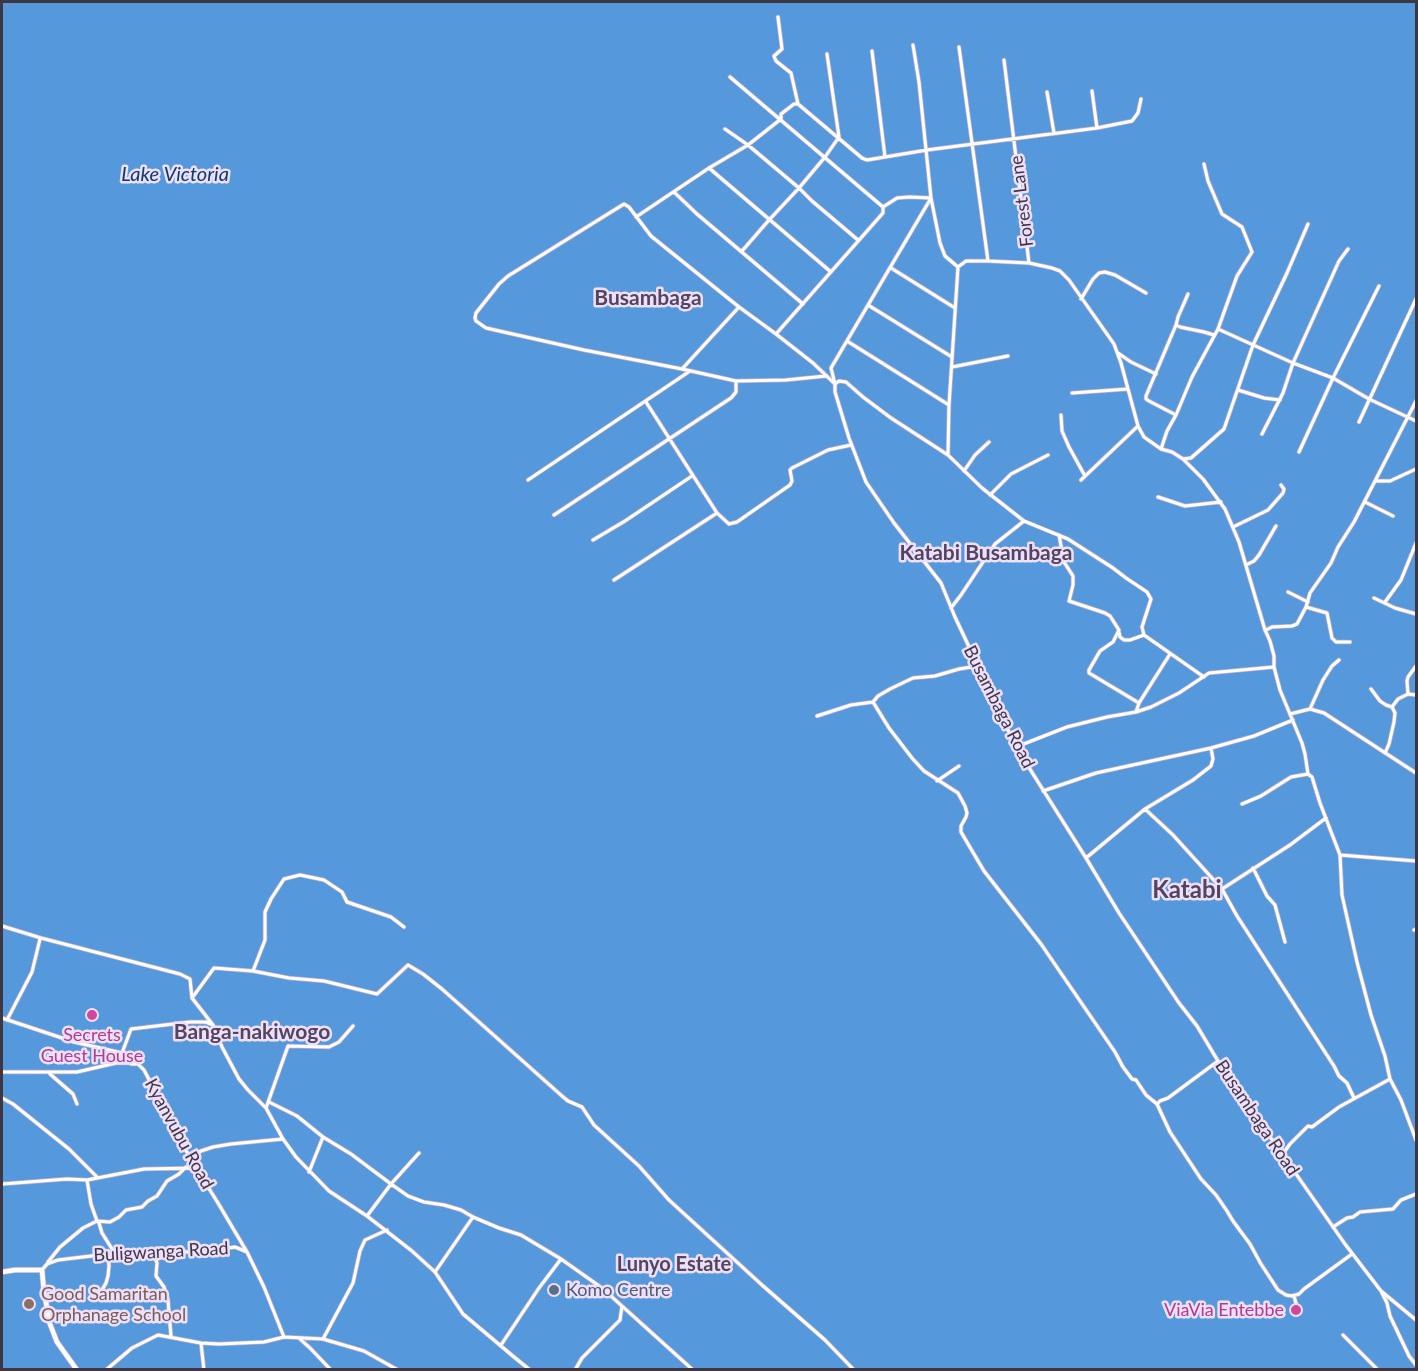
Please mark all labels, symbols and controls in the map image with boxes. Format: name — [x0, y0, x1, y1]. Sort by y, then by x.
street label: Forest Lane — [1006, 154, 1038, 248]
water label: Lake Victoria — [121, 163, 229, 187]
district label: Busambaga — [594, 285, 702, 311]
district label: Katabi Busambaga — [900, 540, 1072, 566]
street label: Busambaga Road — [959, 642, 1039, 772]
district label: Katabi — [1152, 876, 1222, 904]
marker: Secrets Guest House — [85, 1008, 99, 1022]
district label: Banga-nakiwogo — [174, 1019, 330, 1045]
place label: Secrets Guest House — [41, 1024, 143, 1066]
street label: Busambaga Road — [1210, 1056, 1304, 1180]
street label: Kyanvubu Road — [140, 1075, 218, 1193]
street label: Buligwanga Road — [93, 1238, 229, 1266]
district label: Lunyo Estate — [617, 1253, 731, 1277]
place label: Komo Centre — [566, 1279, 670, 1301]
place label: Good Samaritan Orphanage School — [41, 1283, 186, 1326]
marker: Komo Centre — [547, 1283, 561, 1297]
marker: Good Samaritan Orphanage School — [22, 1297, 36, 1311]
place label: ViaVia Entebbe — [1164, 1299, 1284, 1321]
marker: ViaVia Entebbe — [1289, 1303, 1303, 1317]

